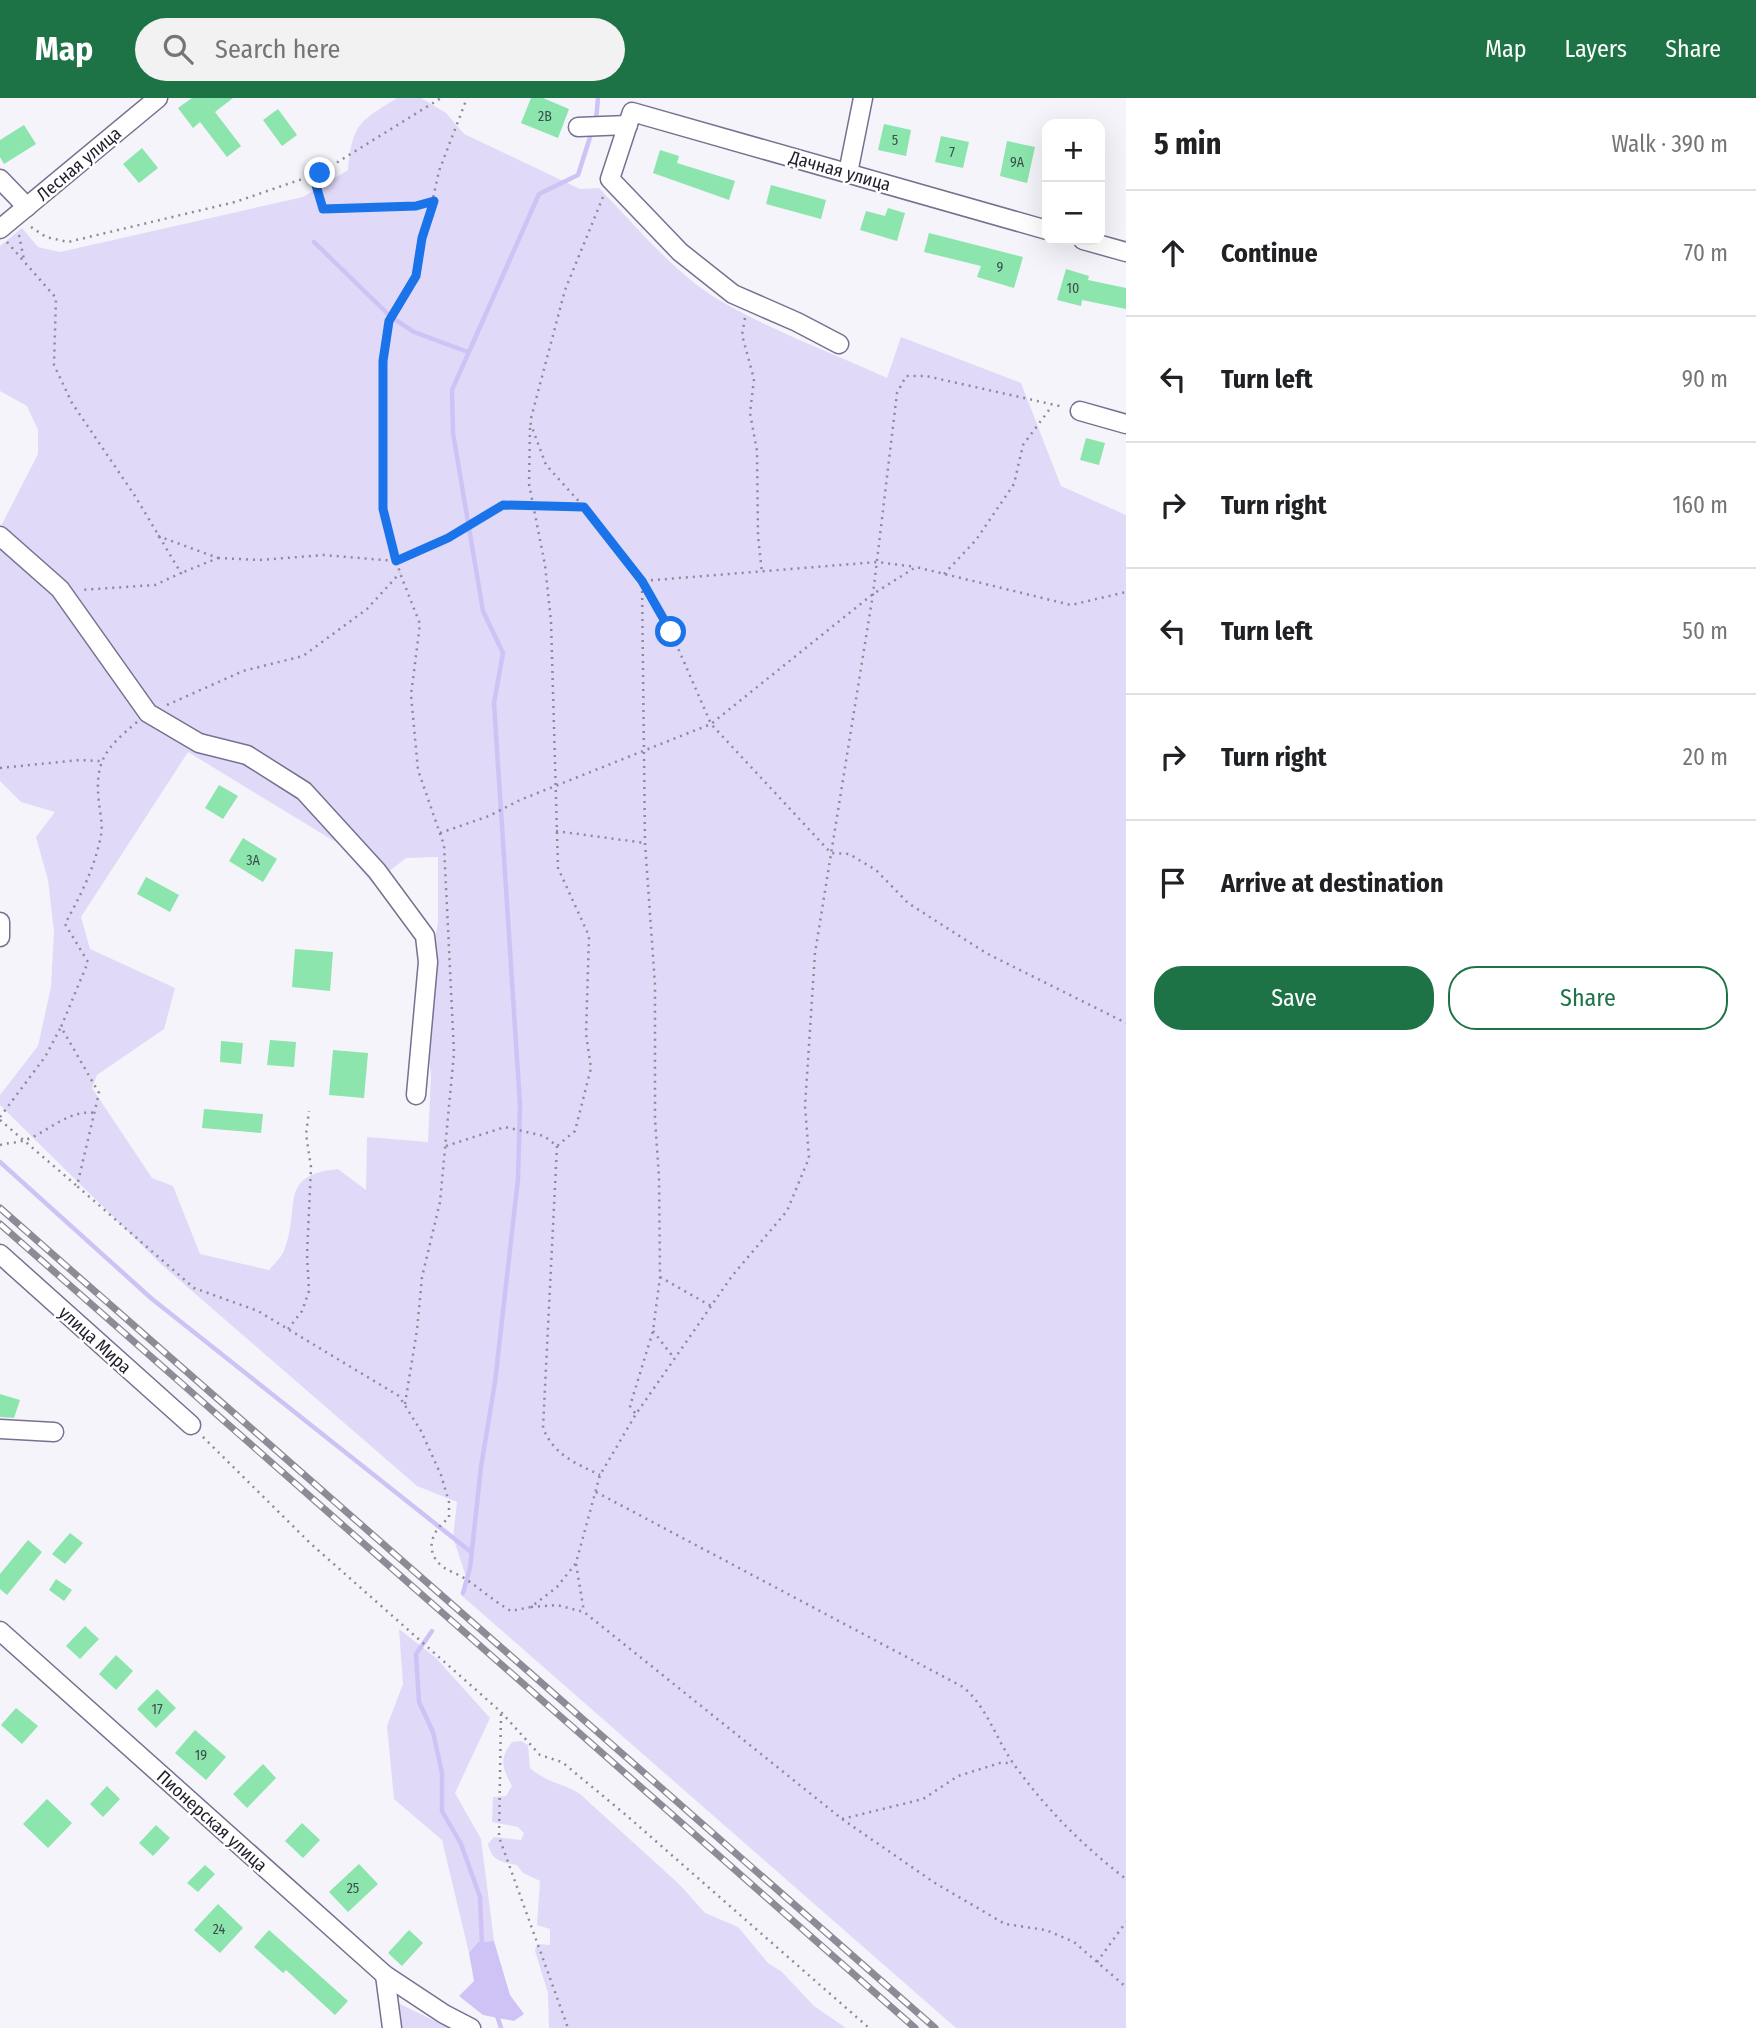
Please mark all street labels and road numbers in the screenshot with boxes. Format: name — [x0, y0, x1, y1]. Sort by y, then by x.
street label: Лесная улица — [32, 122, 126, 206]
street label: Дачная улица — [786, 146, 893, 196]
street label: улица Мира — [54, 1302, 136, 1378]
street label: Пионерская улица — [152, 1766, 272, 1876]

